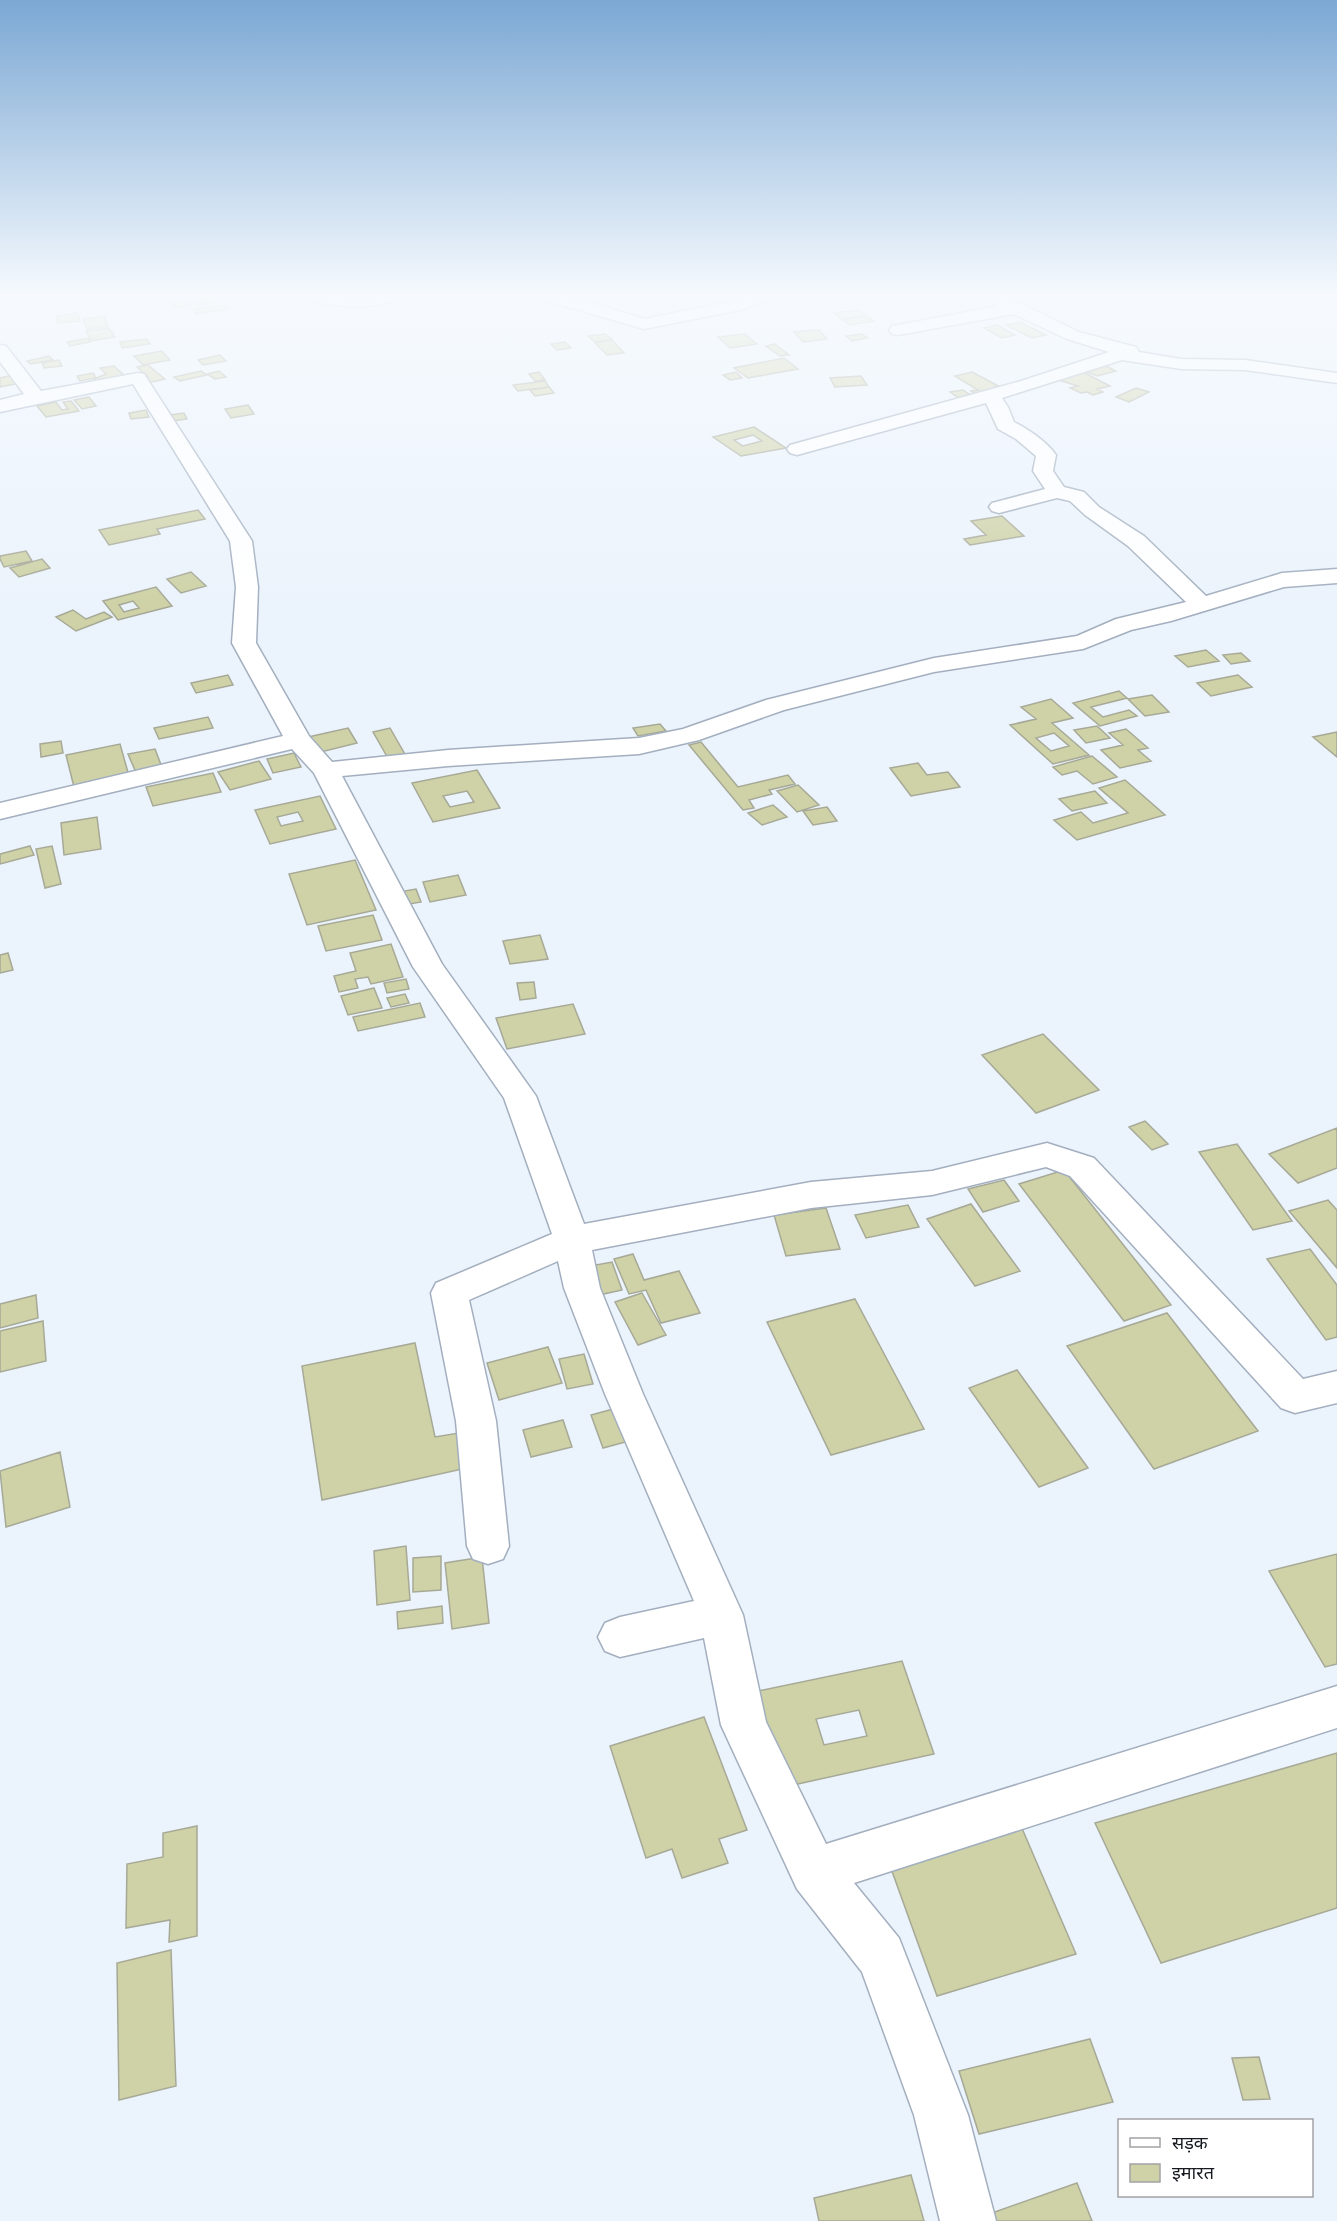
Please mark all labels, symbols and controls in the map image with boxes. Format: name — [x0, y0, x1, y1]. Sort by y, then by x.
legend — [1118, 2119, 1313, 2197]
text: सड़क — [1172, 2135, 1209, 2153]
text: इमारत — [1172, 2165, 1215, 2183]

